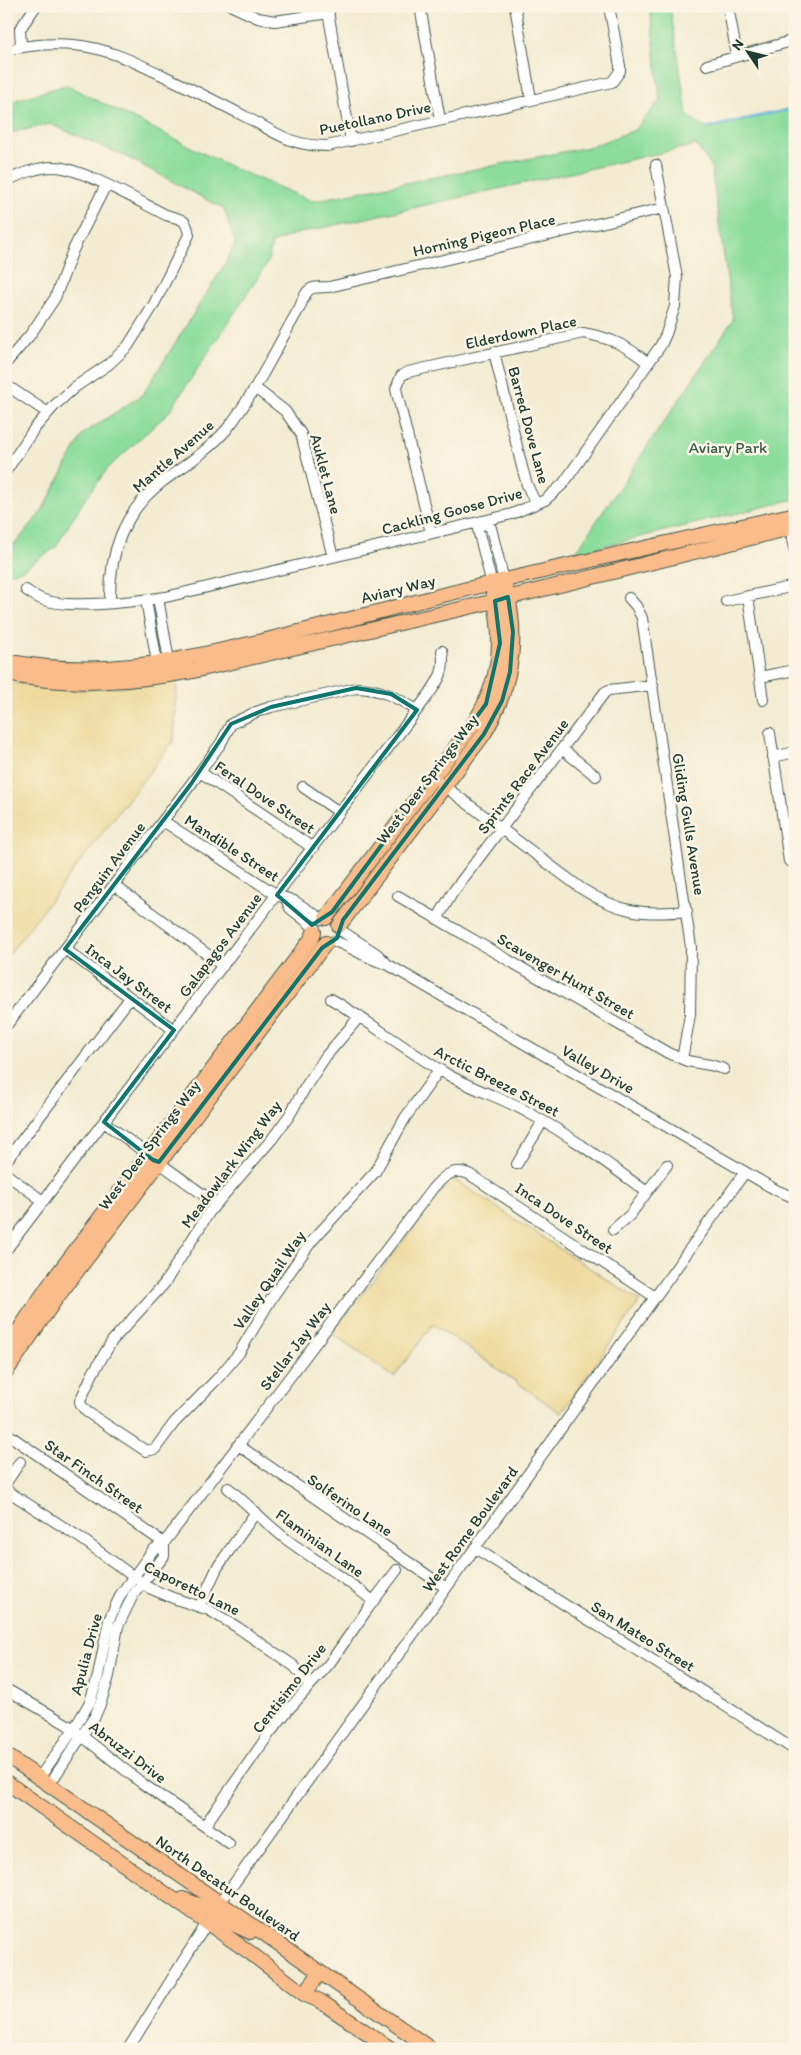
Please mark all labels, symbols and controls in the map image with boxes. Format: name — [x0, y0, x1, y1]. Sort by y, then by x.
north arrow — [724, 28, 774, 78]
text: N — [728, 36, 747, 54]
street label: Puetollano Drive — [317, 97, 433, 139]
street label: Horning Pigeon Place — [411, 209, 557, 261]
street label: Elderdown Place — [464, 311, 578, 353]
street label: Barred Dove Lane — [504, 364, 554, 486]
street label: Mantle Avenue — [128, 415, 218, 497]
street label: Auklet Lane — [306, 432, 346, 516]
park label: Aviary Park — [689, 438, 767, 457]
street label: Cackling Goose Drive — [379, 483, 525, 539]
street label: Aviary Way — [359, 570, 438, 607]
street label: West Deer Springs Way — [372, 710, 482, 848]
street label: Sprints Race Avenue — [473, 714, 573, 838]
street label: Gliding Gulls Avenue — [668, 752, 710, 897]
street label: Feral Dove Street — [211, 756, 319, 838]
street label: Mandible Street — [181, 810, 283, 886]
street label: Penguin Avenue — [69, 818, 150, 916]
street label: Galapagos Avenue — [175, 889, 265, 1001]
street label: Scavenger Hunt Street — [494, 929, 638, 1023]
street label: Inca Jay Street — [82, 939, 176, 1017]
street label: Arctic Breeze Street — [431, 1041, 563, 1121]
street label: Valley Drive — [558, 1041, 638, 1097]
street label: West Deer Springs Way — [94, 1076, 204, 1214]
street label: Meadowlark Wing Way — [177, 1096, 286, 1232]
street label: Inca Dove Street — [511, 1178, 617, 1258]
street label: Valley Quail Way — [229, 1226, 309, 1333]
street label: Stellar Jay Way — [255, 1297, 335, 1394]
street label: Star Finch Street — [41, 1435, 147, 1517]
street label: West Rome Boulevard — [418, 1462, 522, 1596]
street label: Solferino Lane — [304, 1470, 396, 1541]
street label: Flaminian Lane — [272, 1505, 368, 1582]
street label: Caporetto Lane — [141, 1556, 244, 1620]
street label: San Mateo Street — [588, 1596, 698, 1676]
street label: Apulia Drive — [66, 1611, 106, 1697]
street label: Centisimo Drive — [248, 1639, 330, 1737]
street label: Abruzzi Drive — [86, 1717, 170, 1787]
street label: North Decatur Boulevard — [152, 1831, 304, 1945]

